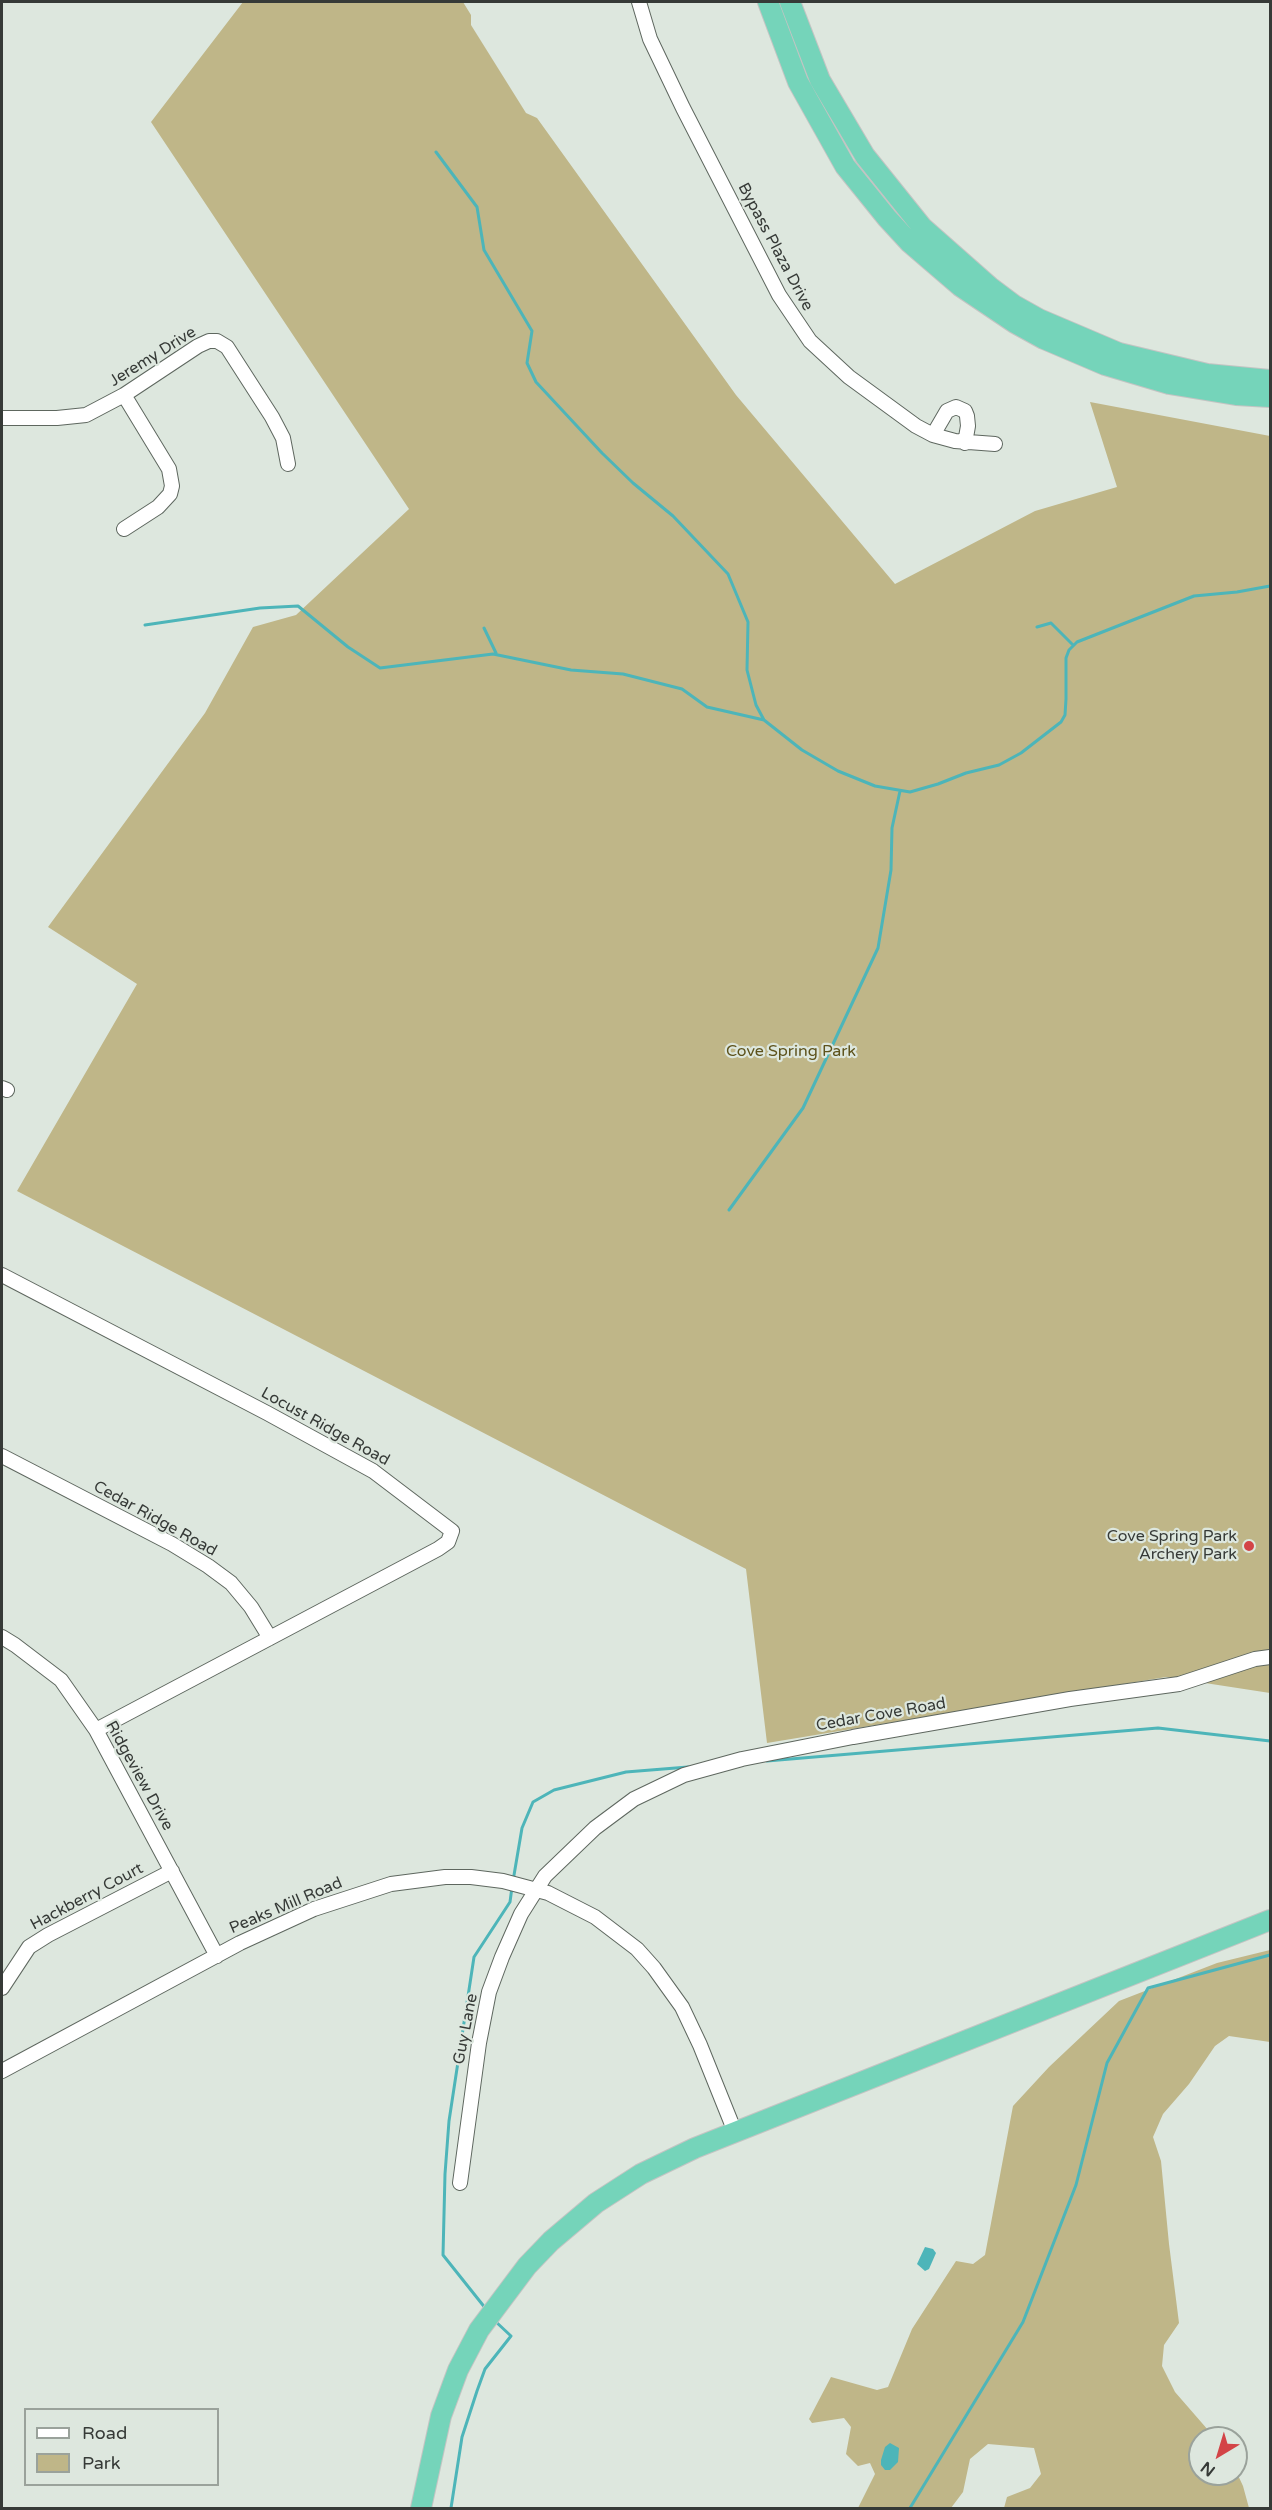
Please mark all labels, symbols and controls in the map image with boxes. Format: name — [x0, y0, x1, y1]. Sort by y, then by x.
street label: Bypass Plaza Drive — [733, 180, 817, 314]
street label: Jeremy Drive — [106, 323, 200, 391]
park label: Cove Spring Park — [726, 1042, 856, 1062]
street label: Locust Ridge Road — [257, 1384, 393, 1470]
street label: Cedar Ridge Road — [90, 1477, 220, 1561]
place label: Cove Spring Park Archery Park — [1107, 1527, 1237, 1565]
marker: Cove Spring Park Archery Park — [1242, 1539, 1256, 1553]
street label: Cedar Cove Road — [815, 1694, 947, 1736]
street label: Ridgeview Drive — [101, 1718, 177, 1834]
street label: Hackberry Court — [27, 1859, 147, 1935]
street label: Peaks Mill Road — [227, 1874, 345, 1938]
street label: Guy Lane — [450, 1992, 482, 2066]
legend — [24, 2408, 219, 2486]
text: Road — [82, 2422, 127, 2444]
north arrow — [1188, 2426, 1248, 2486]
text: Park — [82, 2452, 120, 2474]
text: N — [1197, 2457, 1219, 2480]

